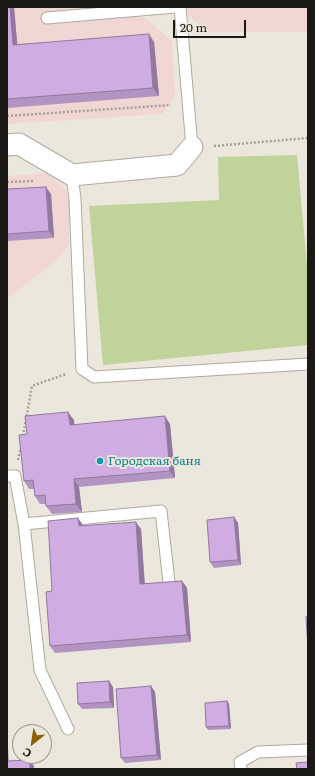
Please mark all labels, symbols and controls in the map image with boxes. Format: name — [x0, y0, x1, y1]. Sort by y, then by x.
scale bar — [175, 12, 248, 38]
text: 20 m — [180, 18, 207, 36]
place label: Городская баня — [108, 454, 201, 468]
marker: Городская баня — [95, 456, 105, 466]
north arrow — [12, 724, 52, 764]
text: С — [19, 745, 34, 762]

